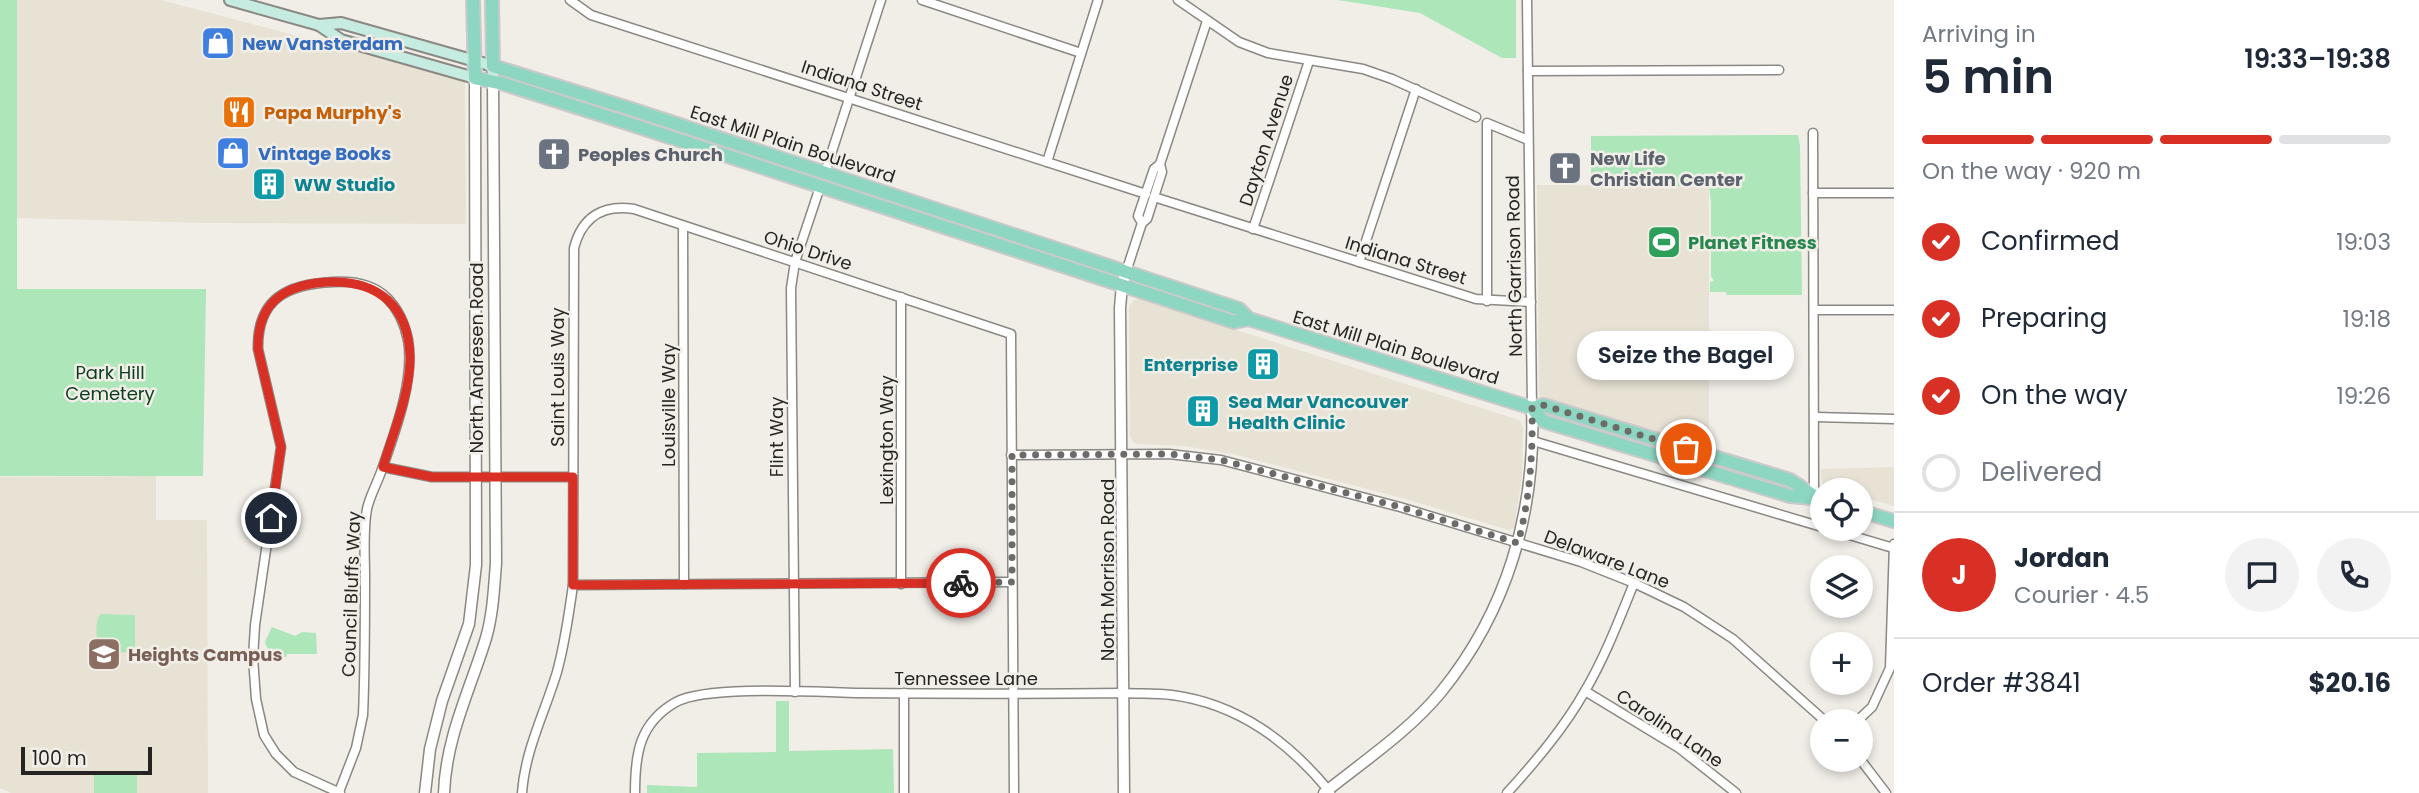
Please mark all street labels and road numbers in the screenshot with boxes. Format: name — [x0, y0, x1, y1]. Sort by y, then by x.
street label: Indiana Street — [798, 54, 926, 116]
street label: Dayton Avenue — [1233, 71, 1299, 209]
street label: East Mill Plain Boulevard — [687, 99, 899, 189]
street label: North Garrison Road — [1500, 175, 1528, 357]
street label: Ohio Drive — [761, 224, 855, 276]
street label: Indiana Street — [1342, 230, 1470, 290]
street label: North Andresen Road — [464, 262, 489, 454]
street label: East Mill Plain Boulevard — [1290, 304, 1502, 390]
street label: Saint Louis Way — [545, 307, 570, 447]
street label: Louisville Way — [656, 343, 681, 467]
street label: Lexington Way — [874, 375, 899, 505]
street label: Flint Way — [764, 397, 789, 477]
street label: North Morrison Road — [1095, 479, 1120, 661]
street label: Council Bluffs Way — [336, 511, 366, 677]
street label: Delaware Lane — [1541, 524, 1673, 594]
street label: Tennessee Lane — [894, 666, 1038, 691]
street label: Carolina Lane — [1611, 683, 1729, 773]

